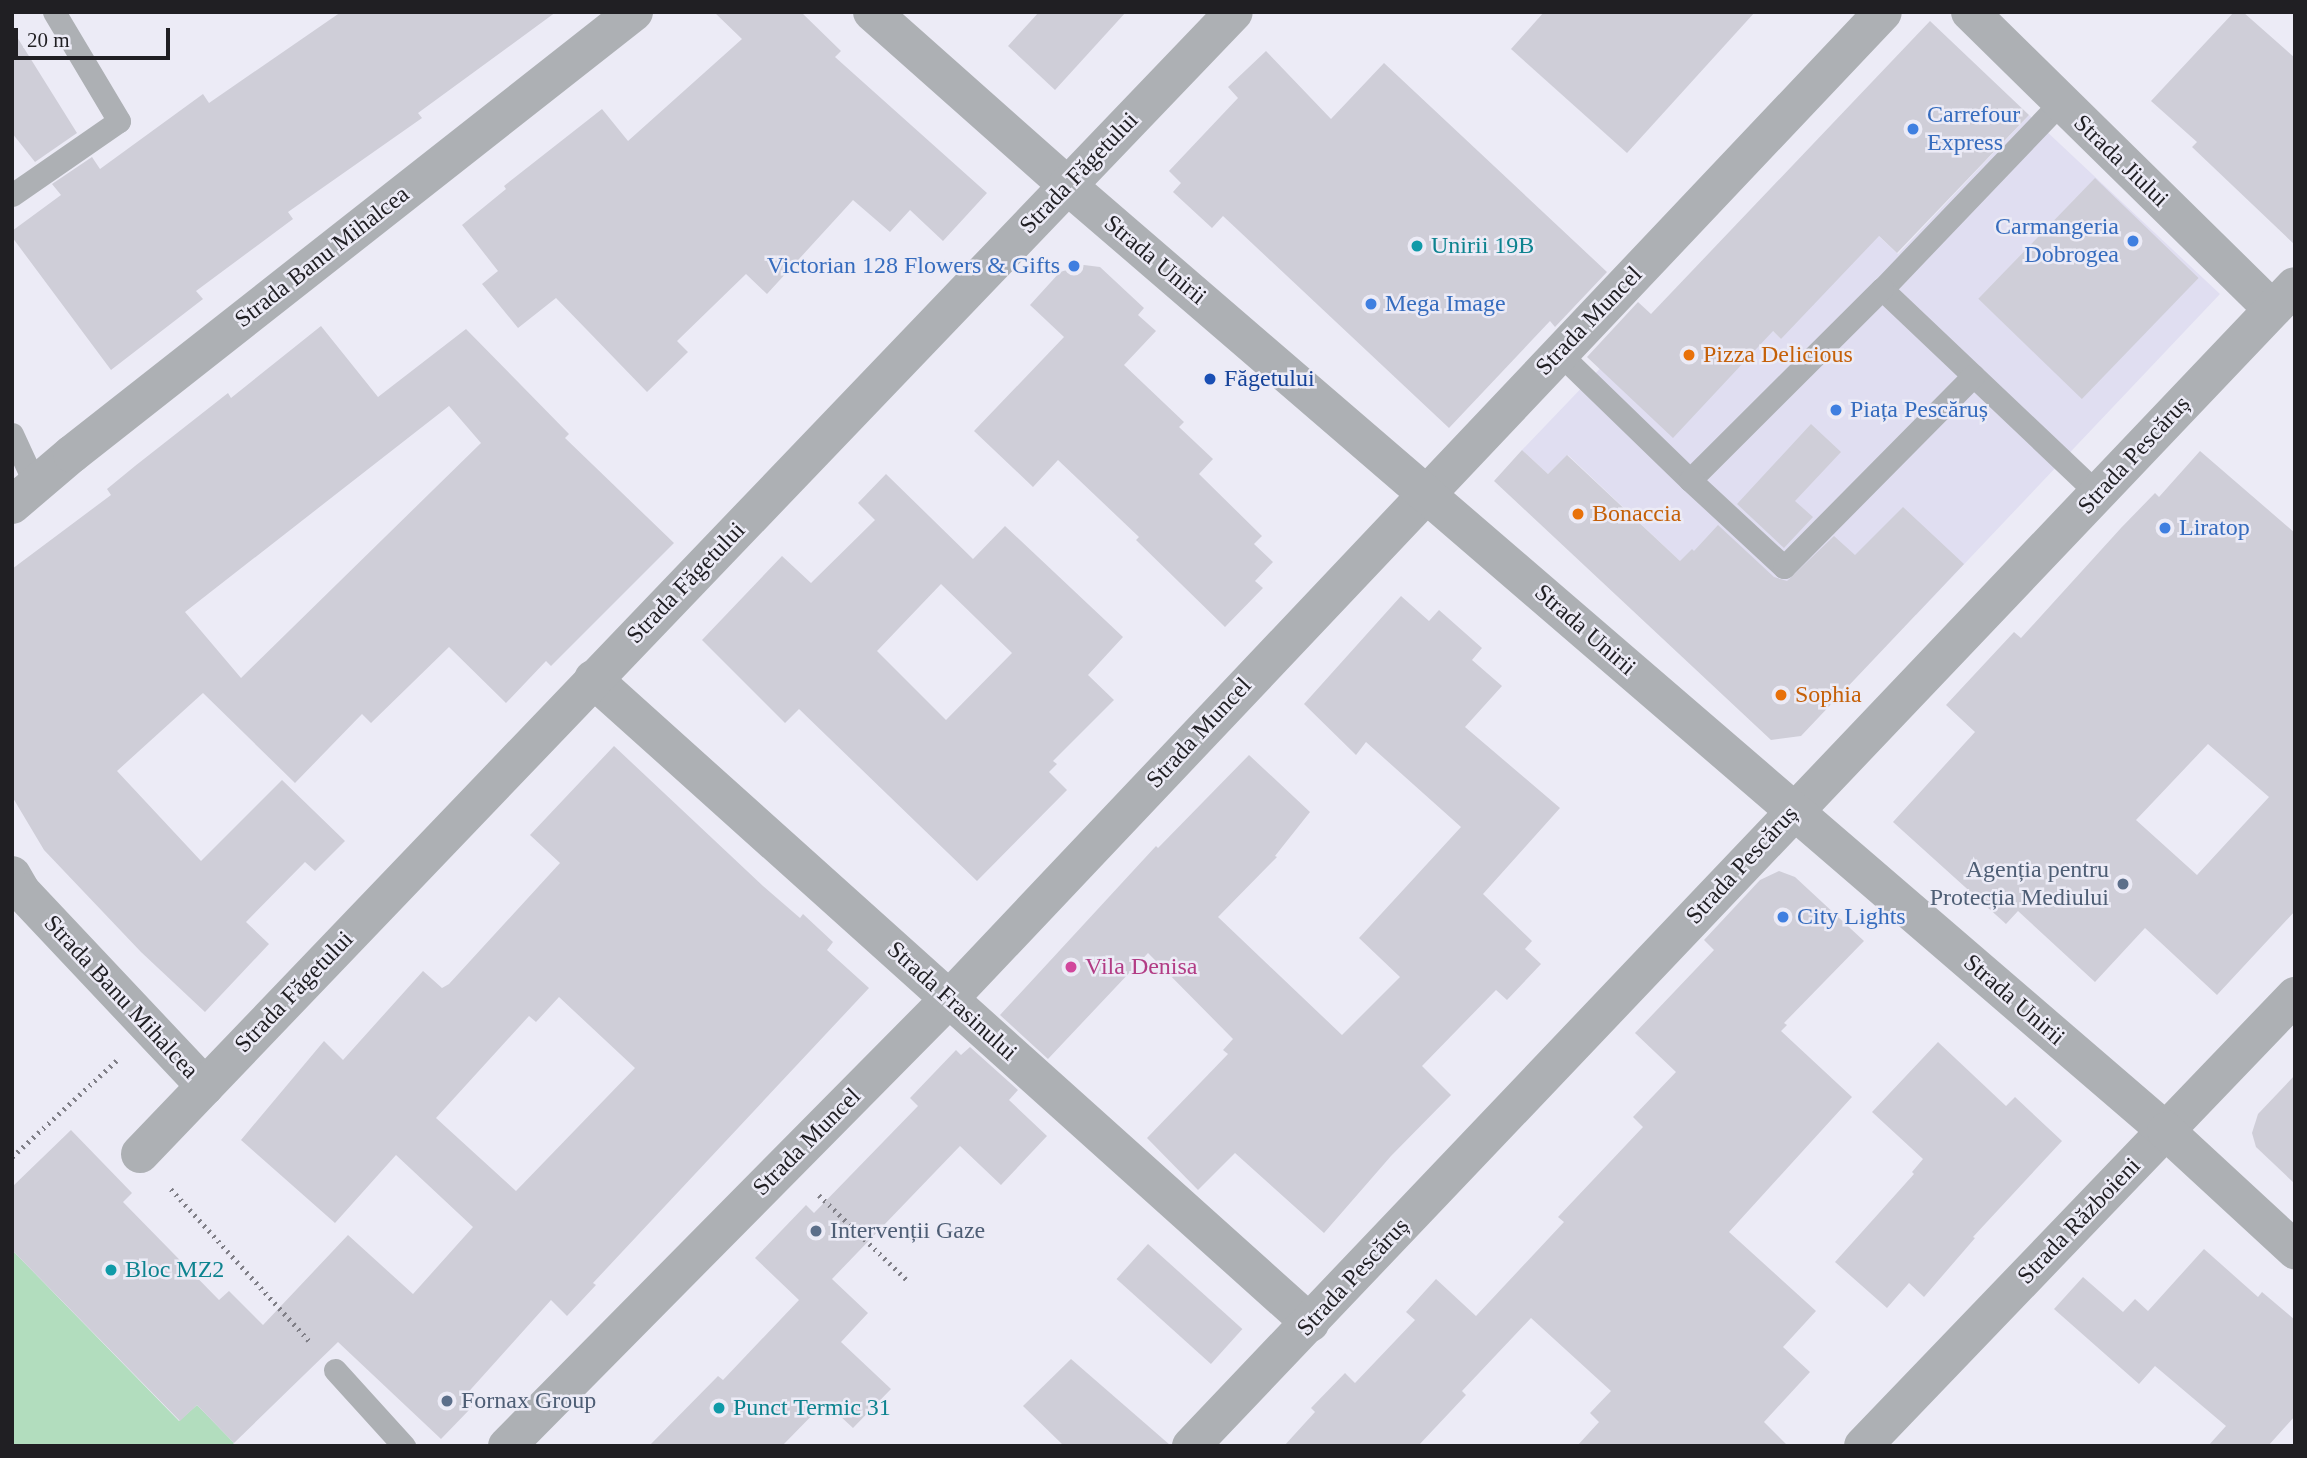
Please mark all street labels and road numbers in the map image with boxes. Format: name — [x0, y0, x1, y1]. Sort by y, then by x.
street label: Strada Făgetului — [1014, 106, 1144, 240]
street label: Strada Jiului — [2068, 109, 2174, 213]
street label: Strada Banu Mihalcea — [229, 180, 415, 334]
street label: Strada Unirii — [1098, 209, 1212, 311]
street label: Strada Muncel — [1530, 260, 1648, 382]
street label: Strada Pescăruș — [2072, 390, 2196, 520]
street label: Strada Făgetului — [621, 516, 751, 650]
street label: Strada Unirii — [1529, 578, 1641, 682]
street label: Strada Muncel — [1141, 672, 1257, 794]
street label: Strada Pescăruș — [1680, 800, 1804, 930]
street label: Strada Banu Mihalcea — [38, 909, 204, 1085]
street label: Strada Făgetului — [229, 925, 359, 1059]
street label: Strada Frasinului — [881, 935, 1023, 1067]
street label: Strada Unirii — [1958, 948, 2070, 1052]
street label: Strada Muncel — [747, 1082, 867, 1202]
street label: Strada Războieni — [2011, 1152, 2147, 1290]
street label: Strada Pescăruș — [1291, 1212, 1415, 1342]

